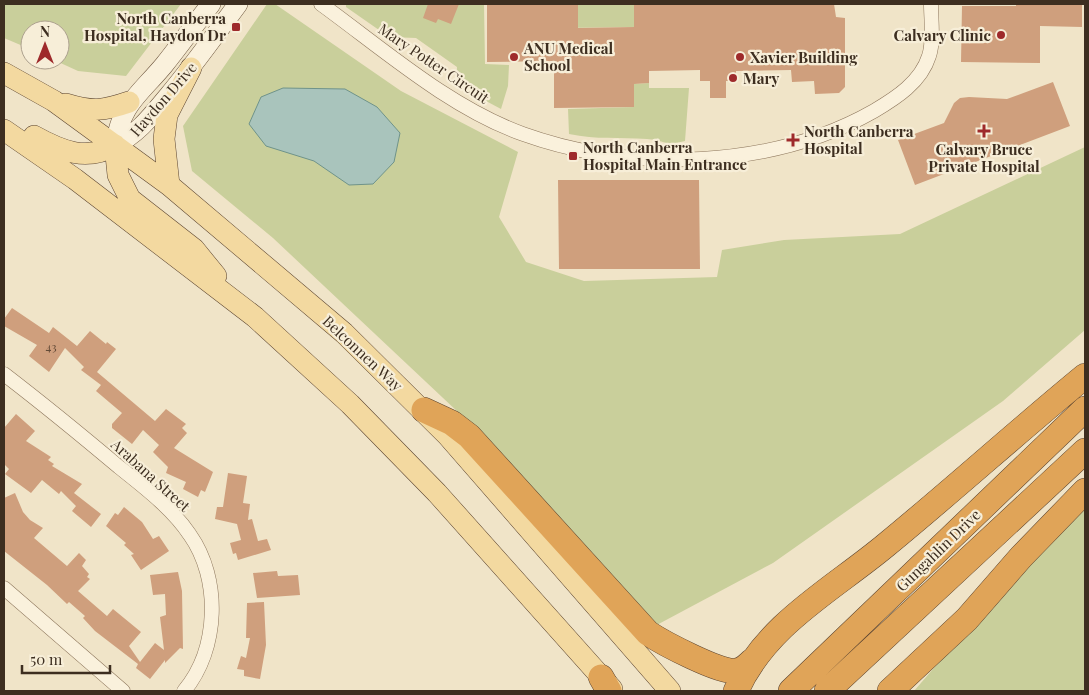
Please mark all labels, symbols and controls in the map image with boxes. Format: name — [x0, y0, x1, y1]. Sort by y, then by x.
place label: North Canberra Hospital, Haydon Dr — [84, 8, 226, 45]
street label: Mary Potter Circuit — [375, 19, 494, 108]
north arrow — [20, 20, 70, 70]
marker: North Canberra Hospital, Haydon Dr — [230, 21, 242, 33]
text: N — [40, 22, 50, 41]
place label: Calvary Clinic — [894, 25, 992, 45]
marker: Calvary Clinic — [995, 29, 1007, 41]
place label: ANU Medical School — [523, 38, 613, 75]
place label: Xavier Building — [750, 47, 858, 67]
marker: ANU Medical School — [508, 51, 520, 63]
marker: Xavier Building — [734, 51, 746, 63]
street label: Haydon Drive — [125, 58, 201, 140]
place label: Mary — [743, 68, 780, 88]
marker: Mary — [727, 72, 739, 84]
place label: North Canberra Hospital — [804, 121, 914, 158]
marker: Calvary Bruce Private Hospital — [977, 124, 991, 138]
marker: North Canberra Hospital — [786, 133, 800, 147]
place label: North Canberra Hospital Main Entrance — [583, 137, 747, 174]
place label: Calvary Bruce Private Hospital — [928, 139, 1040, 176]
marker: North Canberra Hospital Main Entrance — [567, 150, 579, 162]
street label: Belconnen Way — [319, 311, 407, 395]
house number: 43 — [45, 338, 57, 354]
street label: Arabana Street — [106, 434, 195, 516]
street label: Gungahlin Drive — [891, 505, 985, 595]
scale bar — [22, 642, 110, 674]
text: 50 m — [30, 649, 63, 669]

